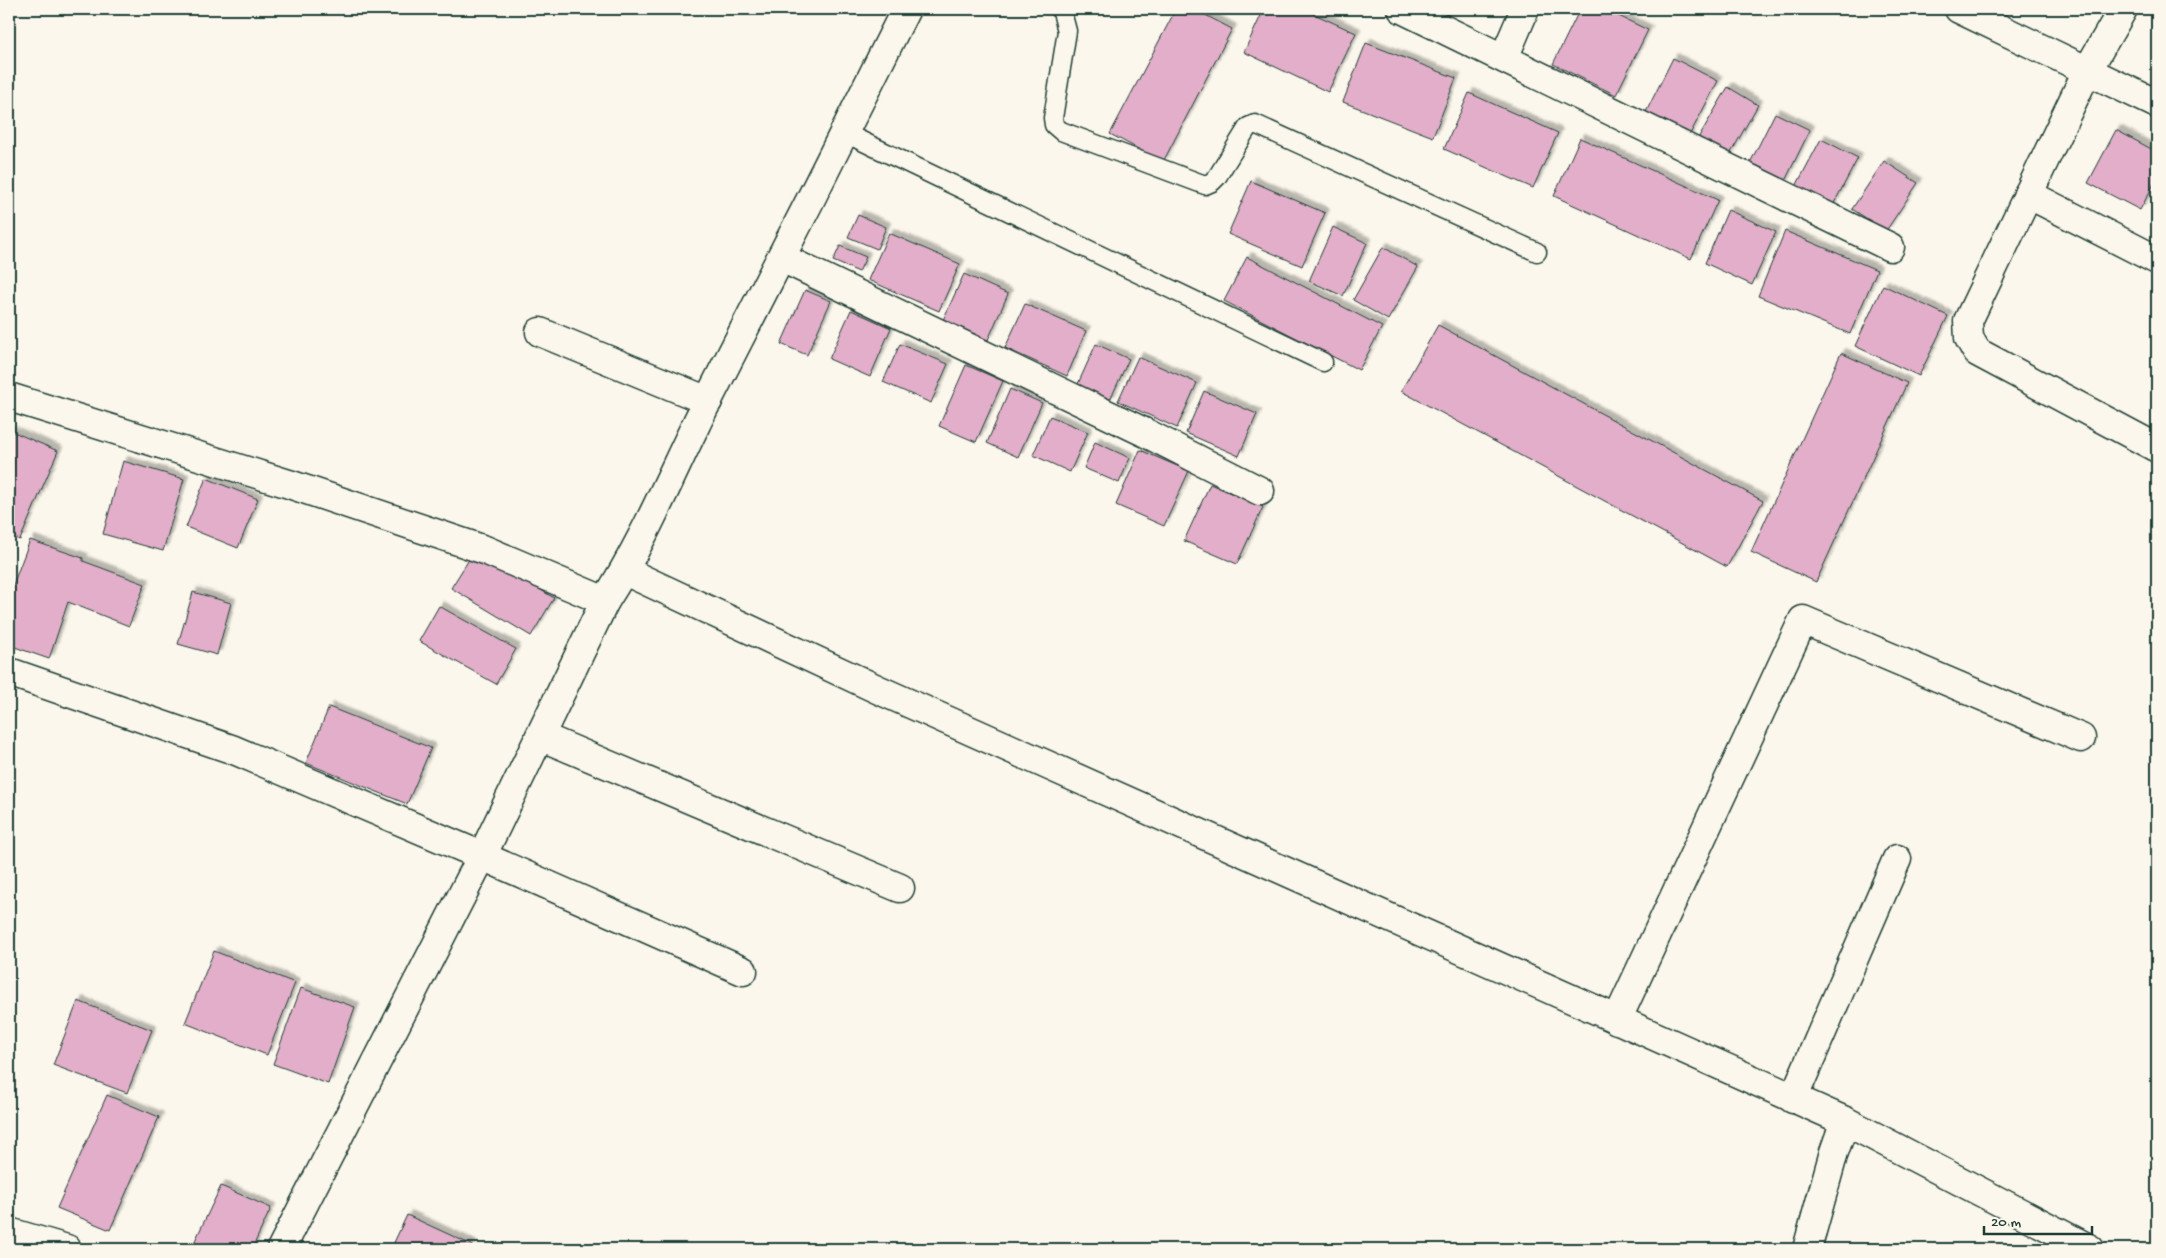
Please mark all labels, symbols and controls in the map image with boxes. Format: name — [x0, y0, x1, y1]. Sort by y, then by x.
scale bar — [1984, 1203, 2091, 1235]
text: 20 m — [1991, 1214, 2021, 1232]

